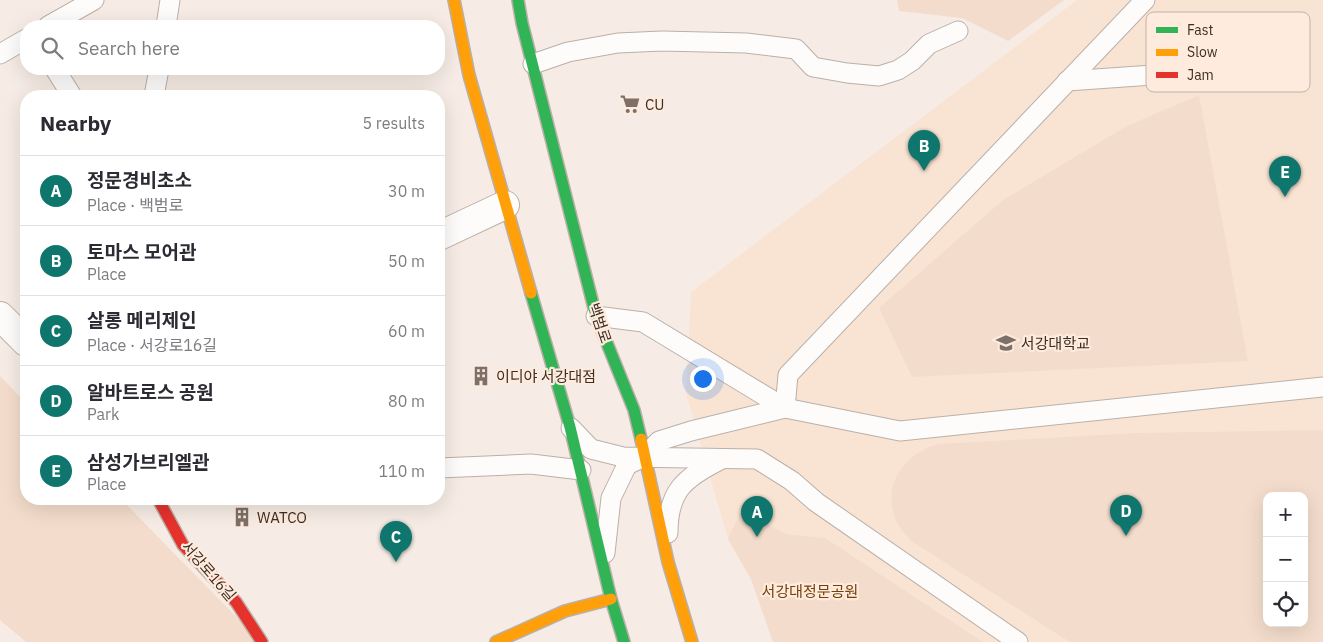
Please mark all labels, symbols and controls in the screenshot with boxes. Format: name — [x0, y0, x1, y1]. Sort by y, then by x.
legend — [1146, 12, 1310, 92]
search box — [20, 20, 445, 75]
text: Fast — [1187, 21, 1213, 39]
icon: search — [38, 34, 66, 62]
text: Search here — [78, 36, 180, 60]
text: Slow — [1187, 43, 1218, 61]
text: Jam — [1187, 66, 1214, 84]
supermarket icon: CU — [619, 93, 641, 115]
place label: CU — [645, 95, 665, 114]
text: Nearby — [40, 109, 111, 137]
text: 5 results — [362, 113, 425, 133]
pin: B — [908, 130, 940, 171]
pin: E — [1269, 156, 1301, 197]
text: 정문경비초소 — [87, 168, 192, 192]
text: A — [51, 181, 61, 201]
text: 30 m — [388, 181, 425, 201]
text: Place · 백범로 — [87, 195, 183, 215]
text: 토마스 모어관 — [87, 240, 196, 264]
text: B — [51, 251, 61, 271]
text: 50 m — [388, 251, 425, 271]
text: Place — [87, 264, 126, 284]
street label: 백범로 — [584, 300, 616, 346]
text: 살롱 메리제인 — [87, 308, 196, 332]
text: C — [51, 321, 61, 341]
text: 60 m — [388, 321, 425, 341]
school or university icon: 서강대학교 — [995, 332, 1017, 354]
place label: 서강대학교 — [1021, 334, 1090, 353]
text: Place · 서강로16길 — [87, 335, 217, 355]
building icon: 이디야 서강대점 — [470, 365, 492, 387]
your location — [690, 366, 716, 392]
place label: 이디야 서강대점 — [496, 367, 596, 386]
text: 알바트로스 공원 — [87, 380, 214, 404]
text: D — [50, 391, 62, 411]
text: 80 m — [388, 391, 425, 411]
text: Park — [87, 404, 119, 424]
text: 삼성가브리엘관 — [87, 450, 209, 474]
text: E — [51, 461, 61, 481]
text: 110 m — [378, 461, 425, 481]
text: Place — [87, 474, 126, 494]
map controls — [1263, 492, 1308, 627]
button: + — [1263, 492, 1308, 537]
pin: D — [1110, 495, 1142, 536]
pin: A — [741, 496, 773, 537]
building icon: WATCO — [231, 506, 253, 528]
place label: WATCO — [257, 508, 307, 527]
pin: C — [380, 521, 412, 562]
street label: 서강로16길 — [178, 537, 240, 605]
button: − — [1263, 537, 1308, 582]
park label: 서강대정문공원 — [762, 582, 858, 601]
button: locate — [1263, 582, 1308, 627]

